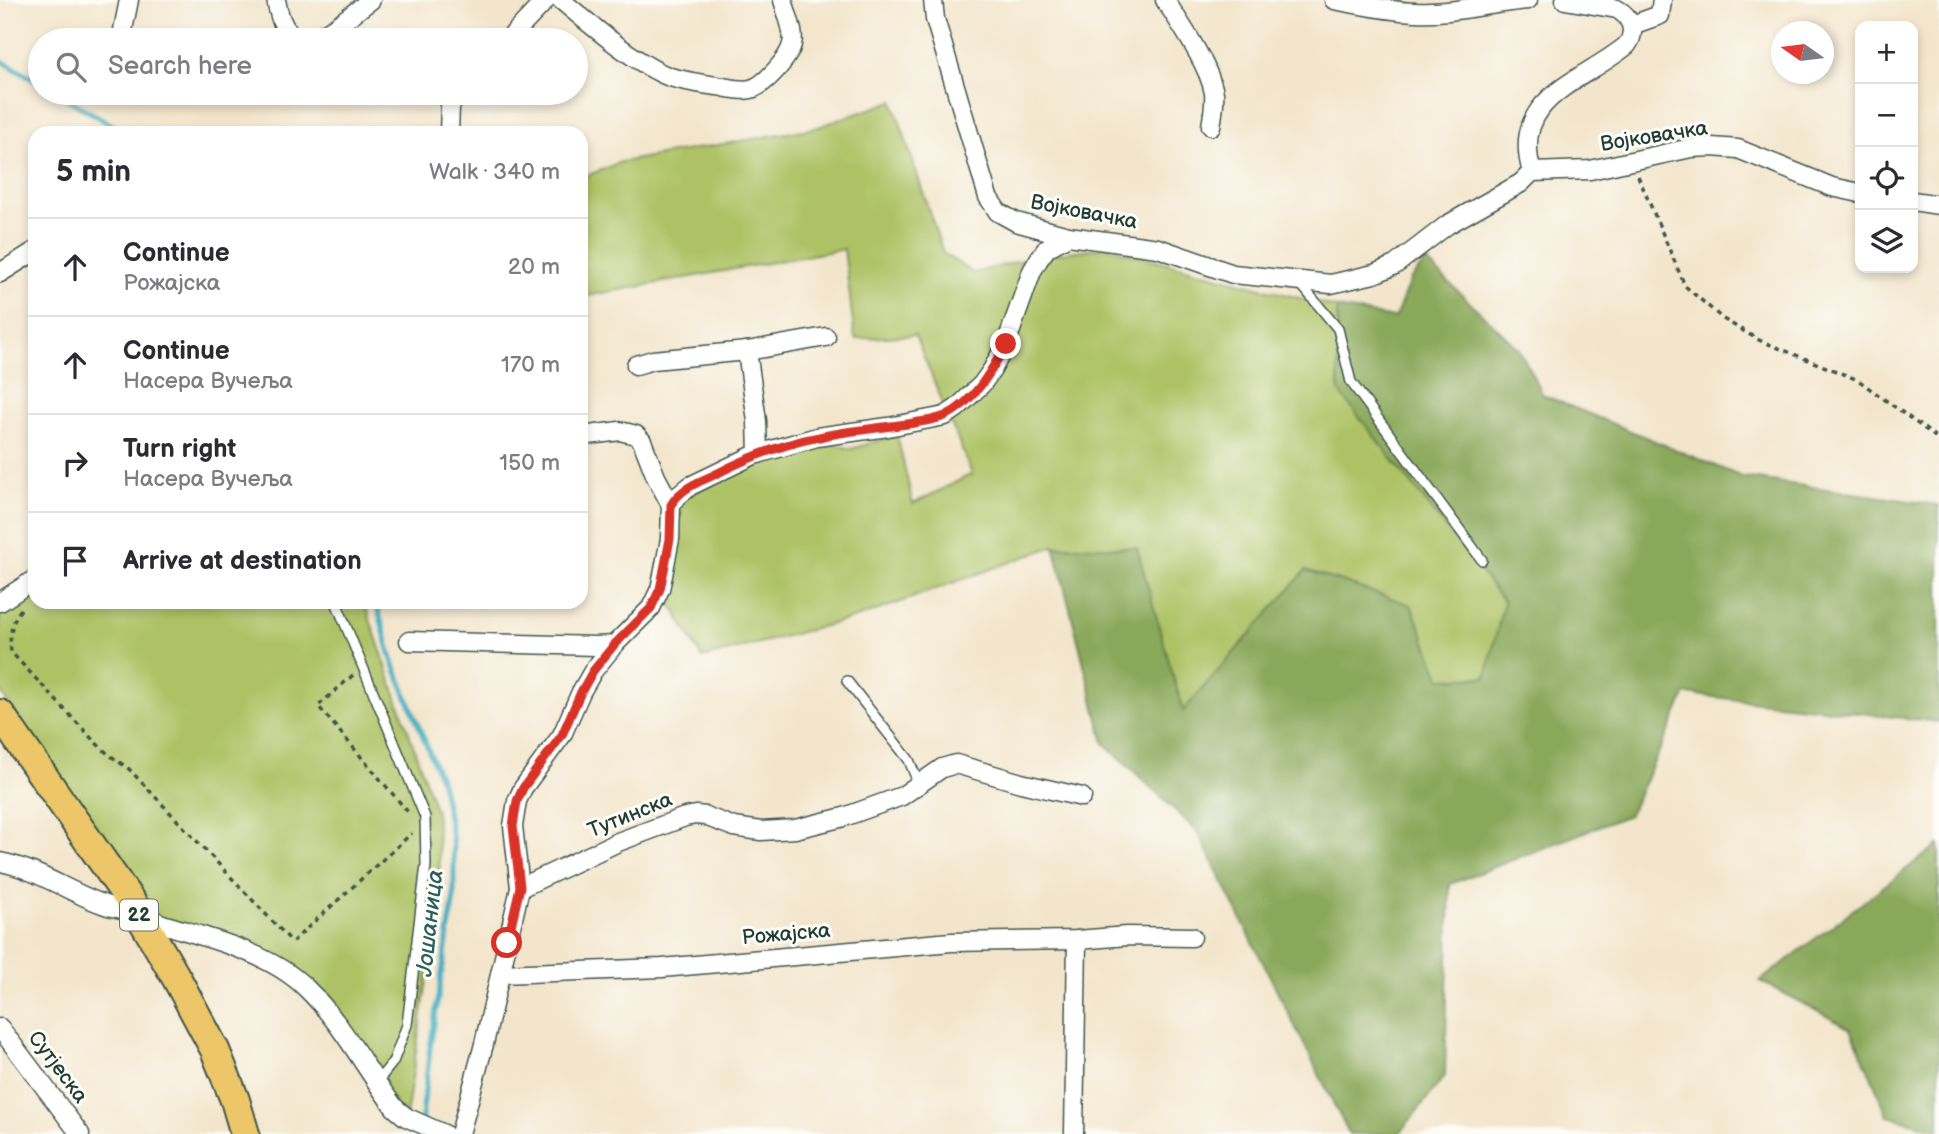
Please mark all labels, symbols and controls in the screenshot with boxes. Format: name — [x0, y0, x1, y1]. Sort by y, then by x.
north arrow — [1771, 21, 1834, 84]
map controls — [1855, 21, 1918, 273]
button: + — [1855, 21, 1918, 84]
search box — [28, 28, 588, 105]
icon: search — [52, 48, 90, 86]
text: Search here — [108, 51, 252, 82]
button: − — [1855, 84, 1918, 147]
street label: Војковачка — [1599, 115, 1710, 157]
button: locate — [1855, 147, 1918, 210]
text: 5 min — [56, 154, 131, 190]
text: Walk · 340 m — [429, 158, 560, 186]
street label: Војковачка — [1028, 189, 1140, 235]
button: layers — [1855, 210, 1918, 273]
text: Continue — [123, 238, 230, 269]
icon: ahead — [56, 248, 94, 286]
text: 20 m — [508, 253, 560, 281]
text: Рожајска — [123, 269, 220, 297]
route end — [990, 328, 1021, 359]
text: Continue — [123, 336, 230, 367]
icon: ahead — [56, 346, 94, 384]
text: 170 m — [501, 351, 560, 379]
text: Насера Вучеља — [123, 367, 293, 395]
text: Turn right — [123, 434, 236, 465]
icon: right — [56, 444, 94, 482]
text: 150 m — [499, 449, 560, 477]
text: Насера Вучеља — [123, 465, 293, 493]
icon: arrive — [56, 542, 94, 580]
text: Arrive at destination — [123, 546, 362, 577]
street label: Тутинска — [584, 787, 676, 843]
water label: Јошаница — [410, 868, 450, 979]
road number: 22 — [120, 900, 158, 931]
street label: Рожајска — [741, 918, 832, 950]
route start — [491, 927, 522, 958]
street label: Сутјеска — [23, 1026, 94, 1108]

